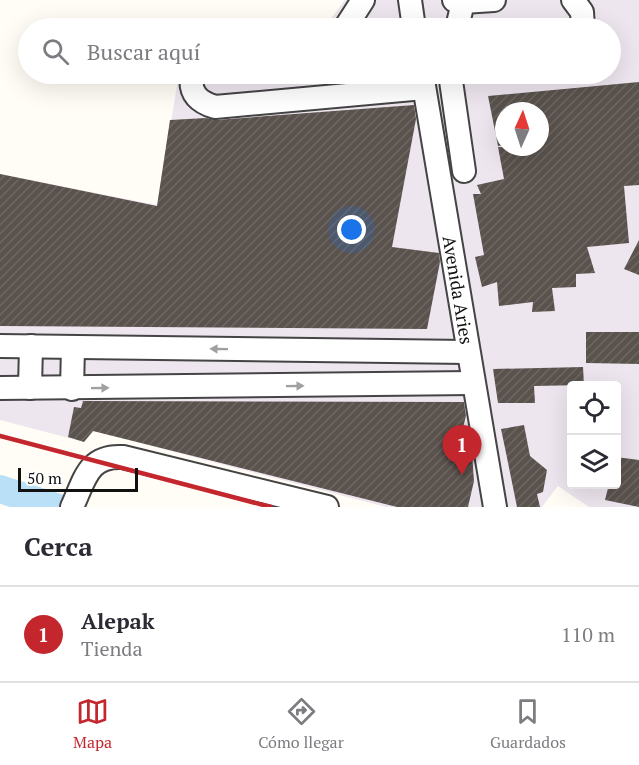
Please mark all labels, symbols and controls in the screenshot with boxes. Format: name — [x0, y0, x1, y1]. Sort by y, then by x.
search box — [18, 18, 621, 84]
icon: search — [39, 35, 72, 68]
text: Buscar aquí — [87, 37, 200, 66]
north arrow — [495, 102, 549, 156]
your location — [337, 215, 366, 244]
street label: Avenida Aries — [437, 234, 479, 346]
one-way arrow — [210, 344, 229, 354]
one-way arrow — [286, 381, 305, 390]
map controls — [567, 381, 621, 489]
button: locate — [567, 381, 621, 435]
one-way arrow — [91, 384, 110, 393]
pin: 1 — [442, 426, 482, 475]
button: layers — [567, 435, 621, 489]
scale bar — [18, 465, 138, 492]
text: 50 m — [27, 467, 62, 489]
text: Cerca — [24, 529, 93, 563]
text: Alepak — [81, 606, 155, 635]
text: 1 — [38, 621, 49, 648]
text: 110 m — [561, 621, 615, 648]
text: Tienda — [81, 635, 143, 662]
tab: Mapa — [73, 695, 112, 753]
tab: Cómo llegar — [258, 695, 344, 753]
tab: Guardados — [490, 695, 566, 753]

